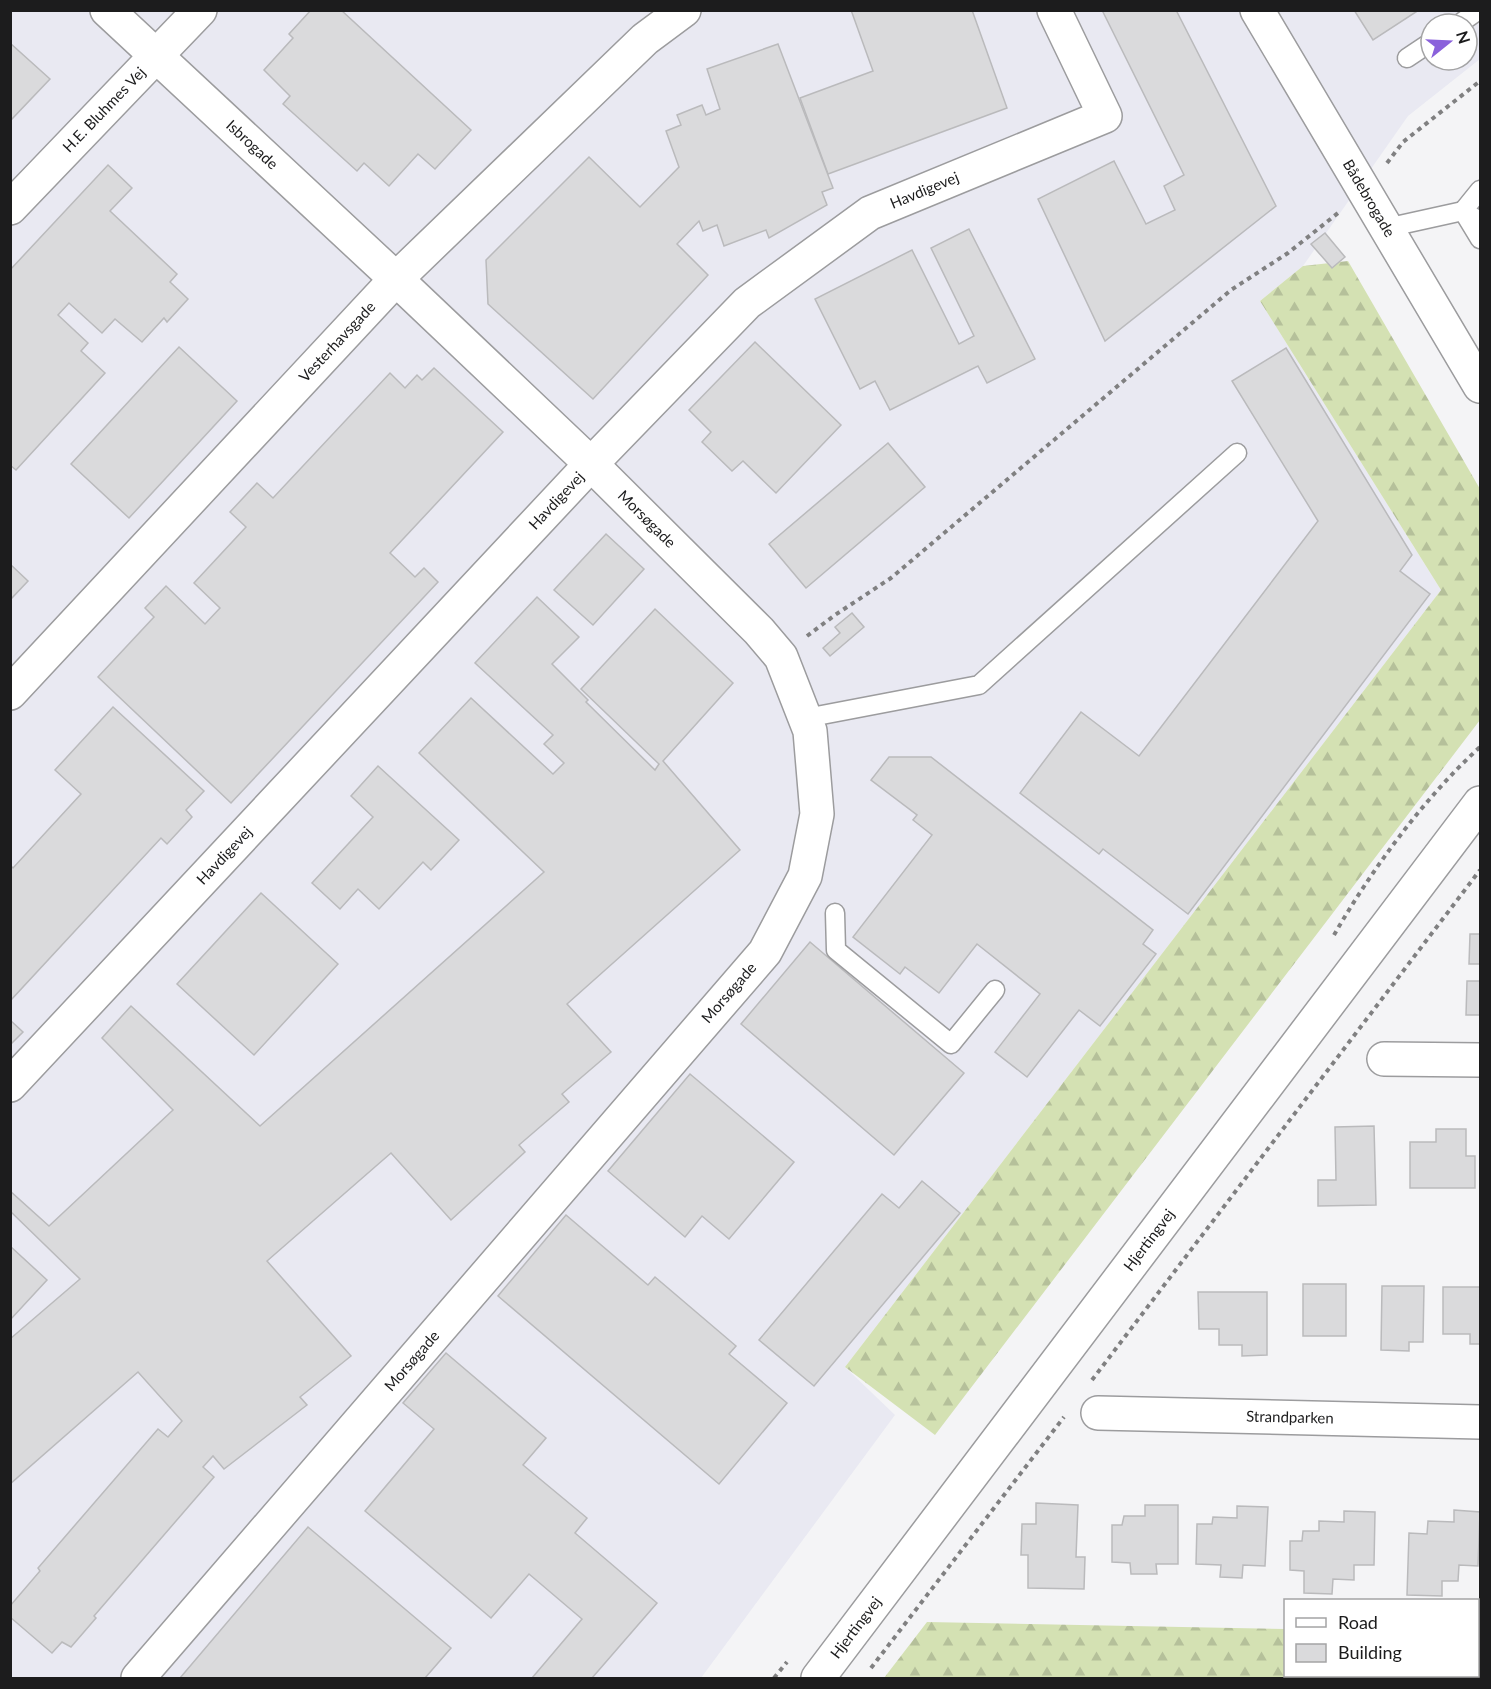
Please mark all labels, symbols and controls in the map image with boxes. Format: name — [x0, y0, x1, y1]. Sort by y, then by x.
north arrow — [1419, 12, 1479, 72]
text: N — [1453, 28, 1475, 46]
street label: H.E. Bluhmes Vej — [58, 63, 149, 156]
street label: Isbrogade — [223, 116, 282, 173]
street label: Bådebrogade — [1340, 156, 1400, 240]
street label: Havdigevej — [887, 167, 961, 212]
street label: Vesterhavsgade — [295, 297, 379, 385]
street label: Havdigevej — [524, 467, 587, 533]
street label: Morsøgade — [615, 486, 680, 551]
street label: Havdigevej — [192, 822, 255, 888]
street label: Morsøgade — [697, 958, 759, 1026]
street label: Hjertingvej — [1119, 1205, 1178, 1274]
street label: Morsøgade — [380, 1326, 442, 1394]
street label: Strandparken — [1246, 1406, 1334, 1427]
street label: Hjertingvej — [826, 1593, 884, 1662]
legend — [1284, 1599, 1479, 1677]
text: Road — [1338, 1611, 1378, 1633]
text: Building — [1338, 1641, 1402, 1663]

